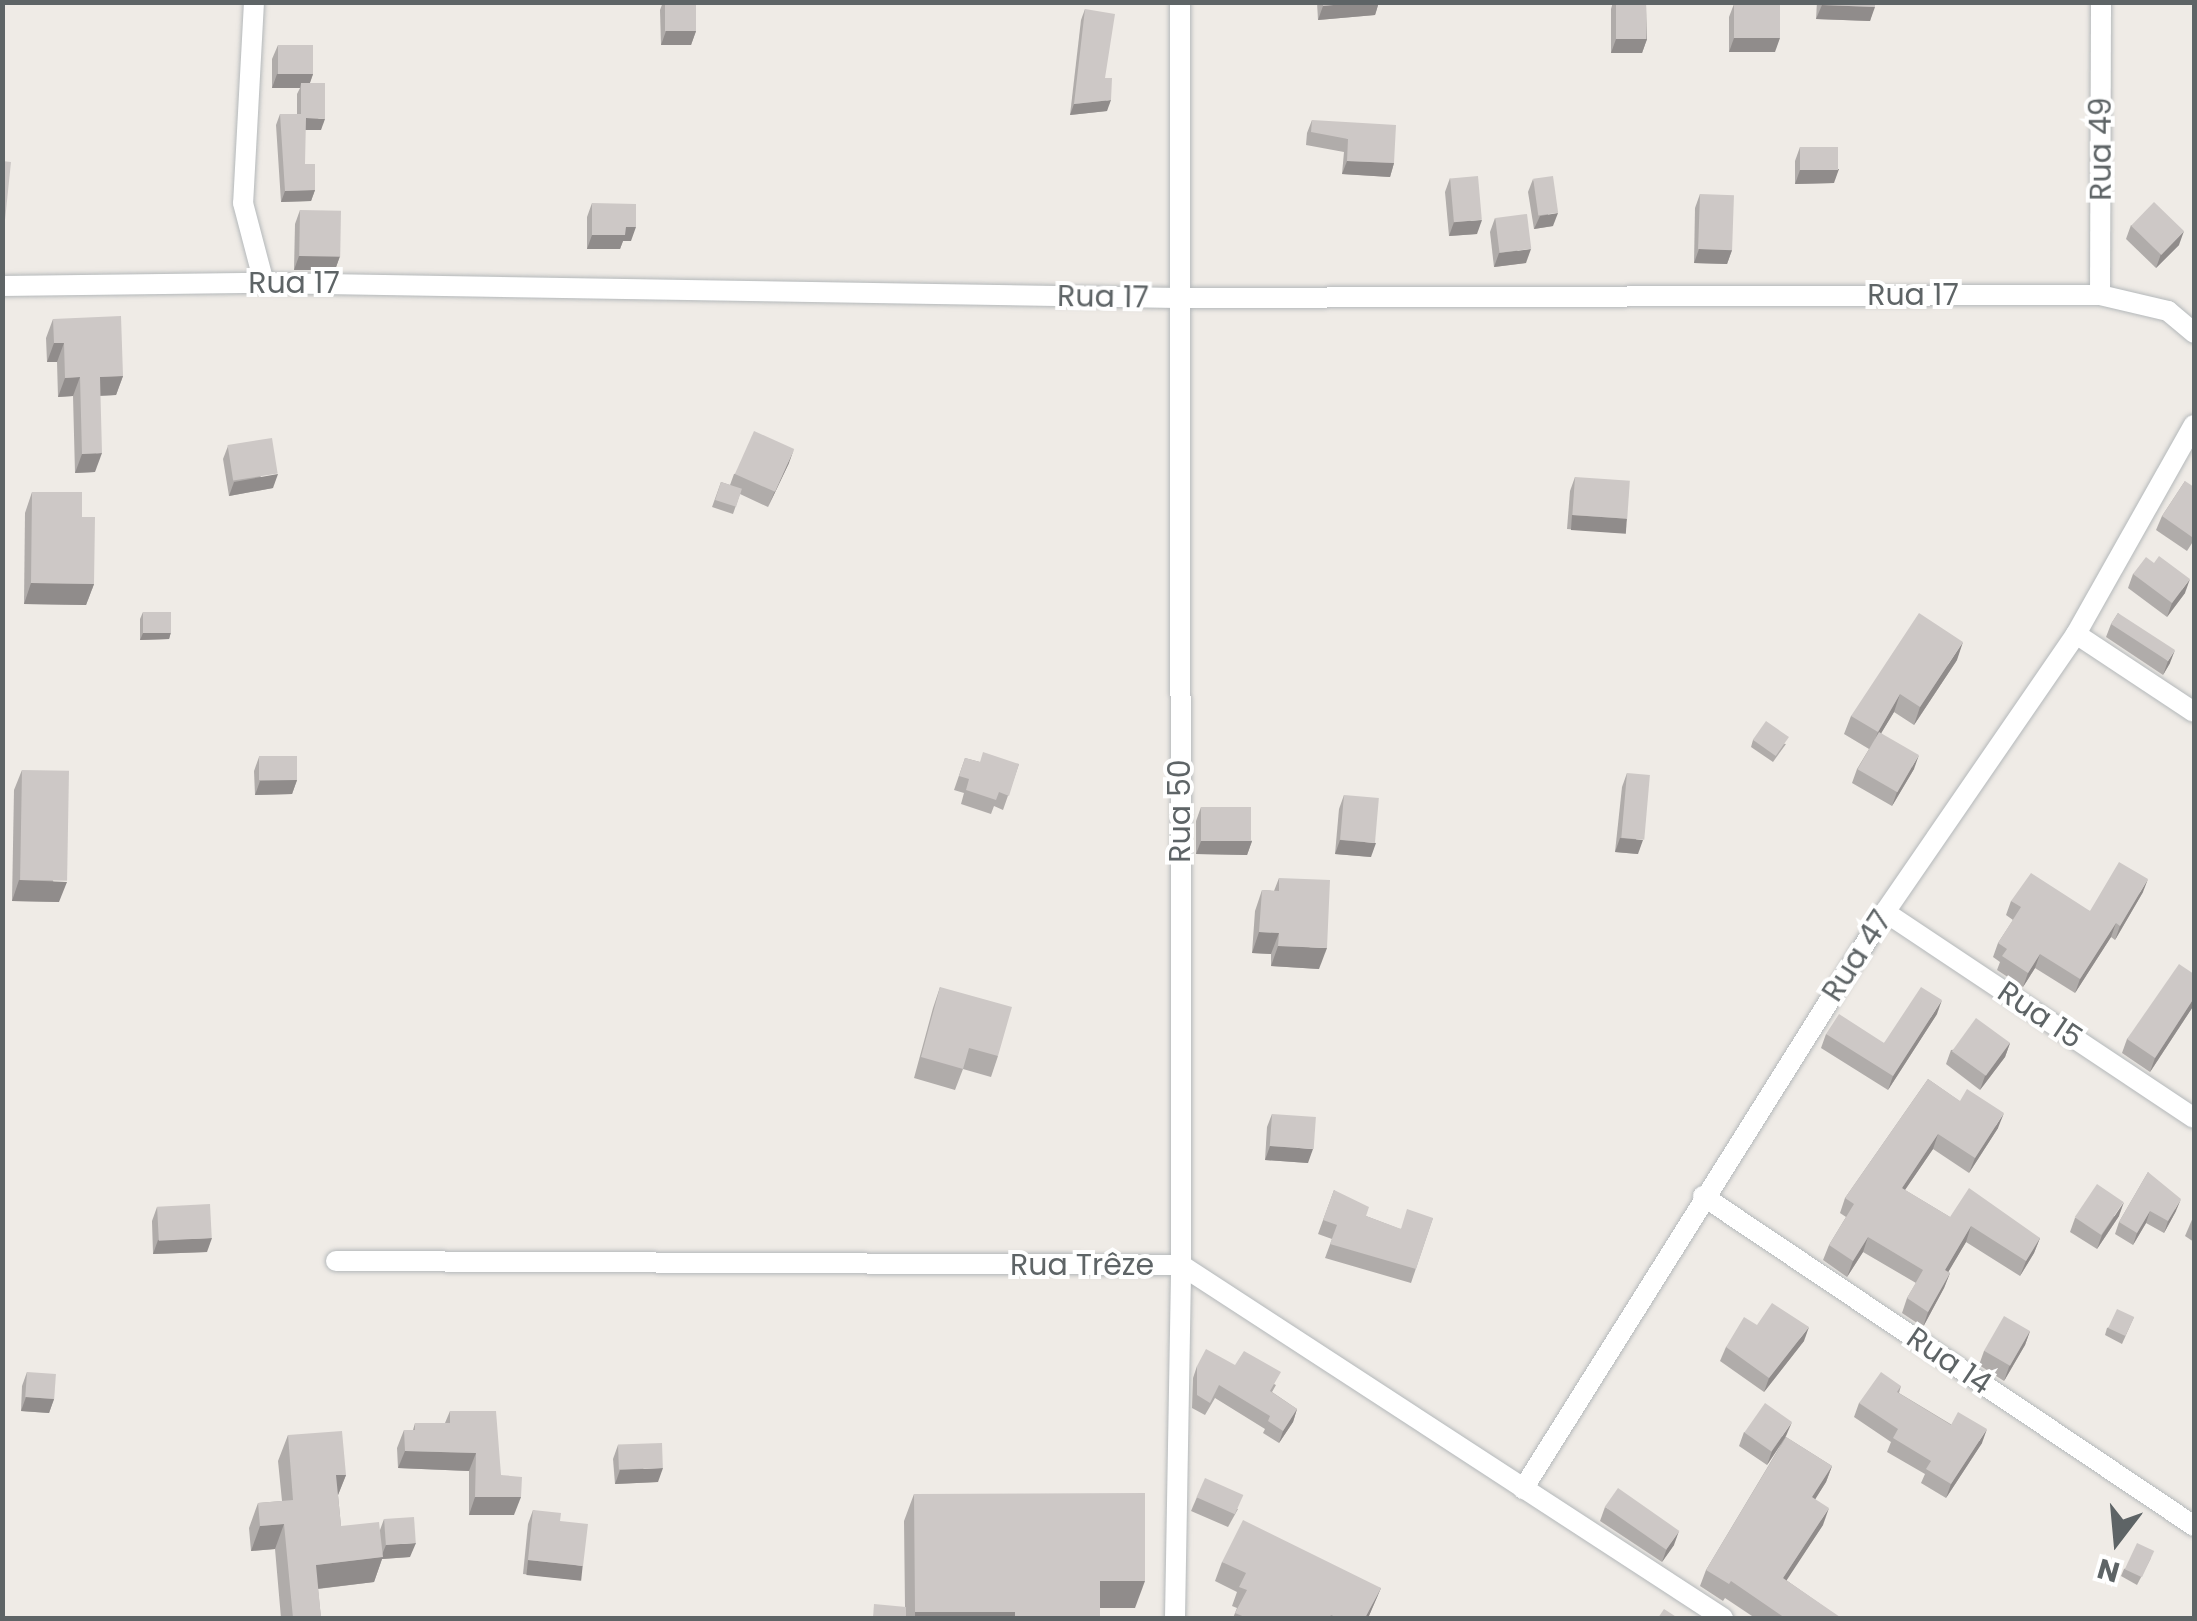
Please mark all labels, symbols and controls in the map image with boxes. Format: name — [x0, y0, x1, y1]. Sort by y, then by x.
street label: Rua 49 — [2083, 97, 2119, 201]
street label: Rua 17 — [248, 265, 340, 301]
street label: Rua 17 — [1867, 277, 1959, 313]
street label: Rua 17 — [1057, 278, 1149, 316]
street label: Rua 50 — [1162, 759, 1198, 863]
street label: Rua 47 — [1814, 904, 1900, 1008]
street label: Rua 15 — [1991, 974, 2089, 1056]
street label: Rua Trêze — [1010, 1247, 1154, 1283]
street label: Rua 14 — [1900, 1320, 1998, 1402]
north arrow — [2067, 1491, 2167, 1591]
text: N — [2093, 1549, 2124, 1592]

